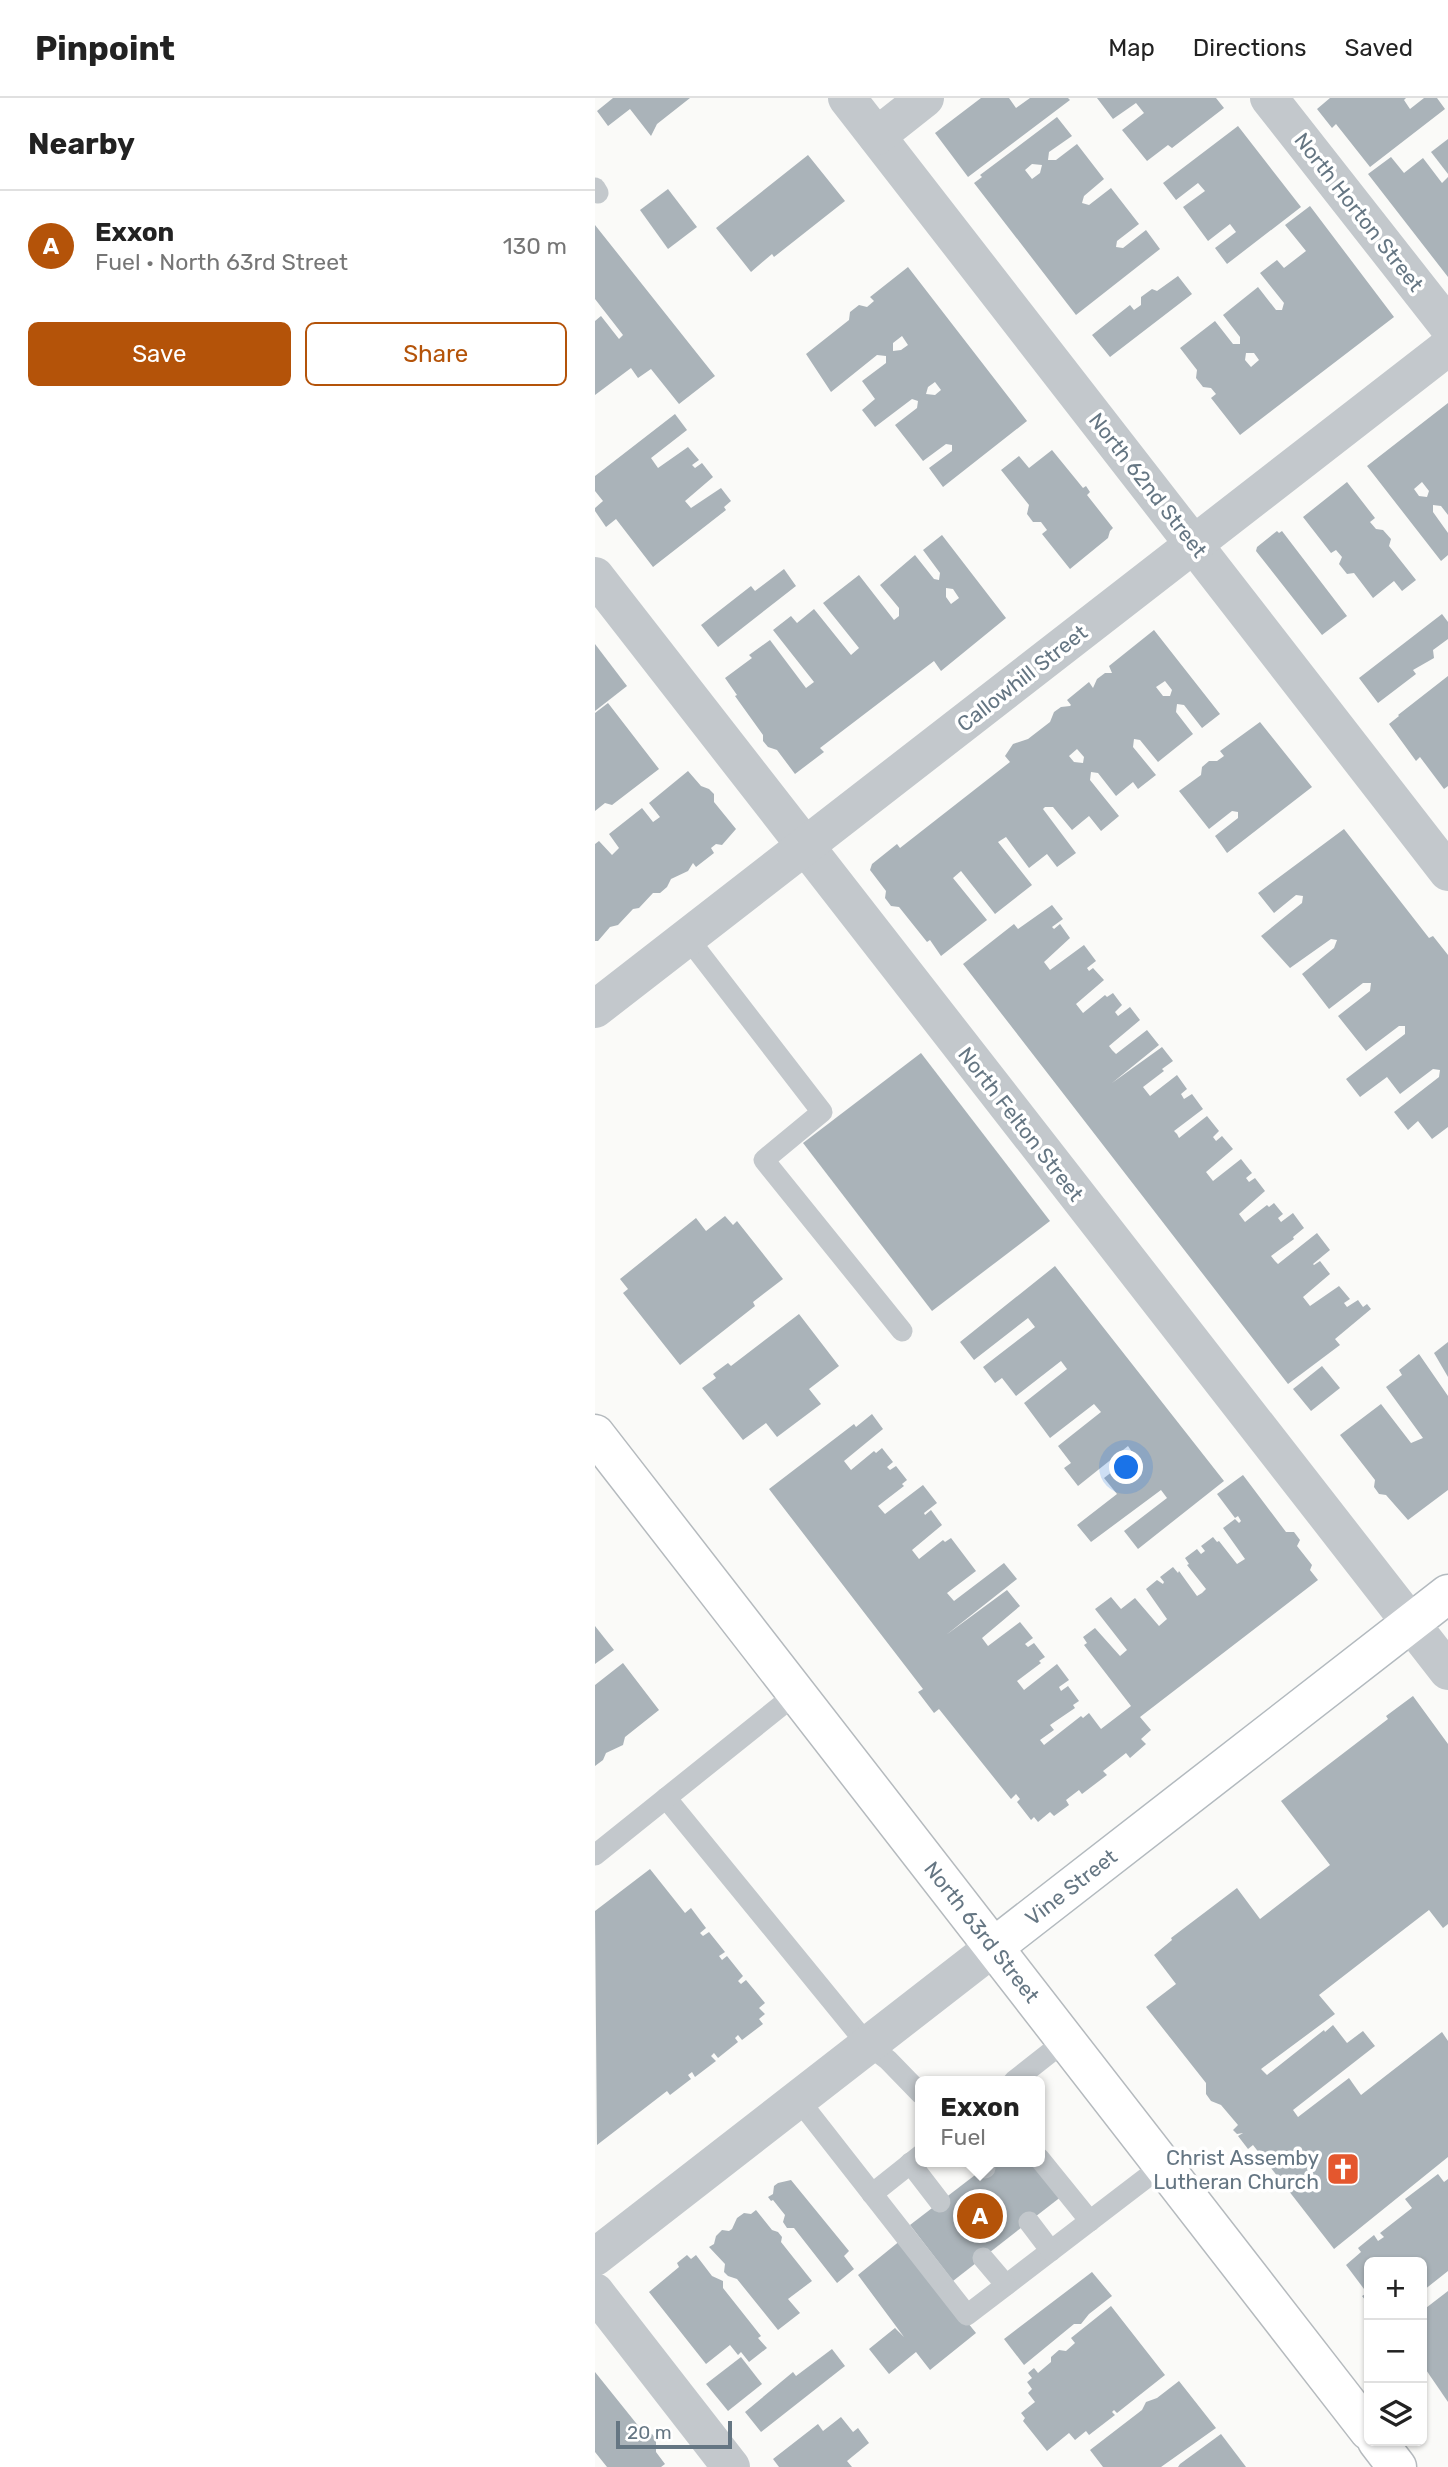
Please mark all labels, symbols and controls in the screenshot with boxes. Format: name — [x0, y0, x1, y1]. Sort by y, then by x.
text: Pinpoint — [35, 29, 175, 68]
text: Map — [1108, 34, 1155, 62]
text: Directions — [1193, 34, 1306, 62]
text: Saved — [1344, 34, 1413, 62]
text: Nearby — [28, 126, 135, 162]
street label: North Horton Street — [1289, 128, 1429, 296]
text: Exxon — [95, 217, 174, 248]
text: A — [43, 232, 59, 260]
text: 130 m — [503, 232, 567, 260]
text: Fuel · North 63rd Street — [95, 248, 348, 276]
button: Save — [28, 322, 291, 386]
button: Share — [305, 322, 567, 386]
street label: North 62nd Street — [1084, 408, 1212, 562]
street label: Callowhill Street — [952, 619, 1092, 737]
street label: North Felton Street — [953, 1042, 1089, 1206]
your location — [1109, 1450, 1143, 1484]
street label: Vine Street — [1020, 1844, 1122, 1930]
street label: North 63rd Street — [919, 1856, 1045, 2008]
popup — [915, 2076, 1045, 2167]
text: Exxon — [940, 2092, 1020, 2123]
text: Fuel — [940, 2123, 986, 2151]
place label: Christ Assemby Lutheran Church — [1153, 2145, 1319, 2194]
church icon: Christ Assemby Lutheran Church — [1324, 2150, 1362, 2188]
pin: A — [957, 2190, 1003, 2242]
map controls — [1364, 2257, 1427, 2446]
button: + — [1364, 2257, 1427, 2320]
button: − — [1364, 2320, 1427, 2383]
button: layers — [1364, 2383, 1427, 2446]
scale bar — [616, 2418, 731, 2450]
text: 20 m — [627, 2421, 672, 2444]

